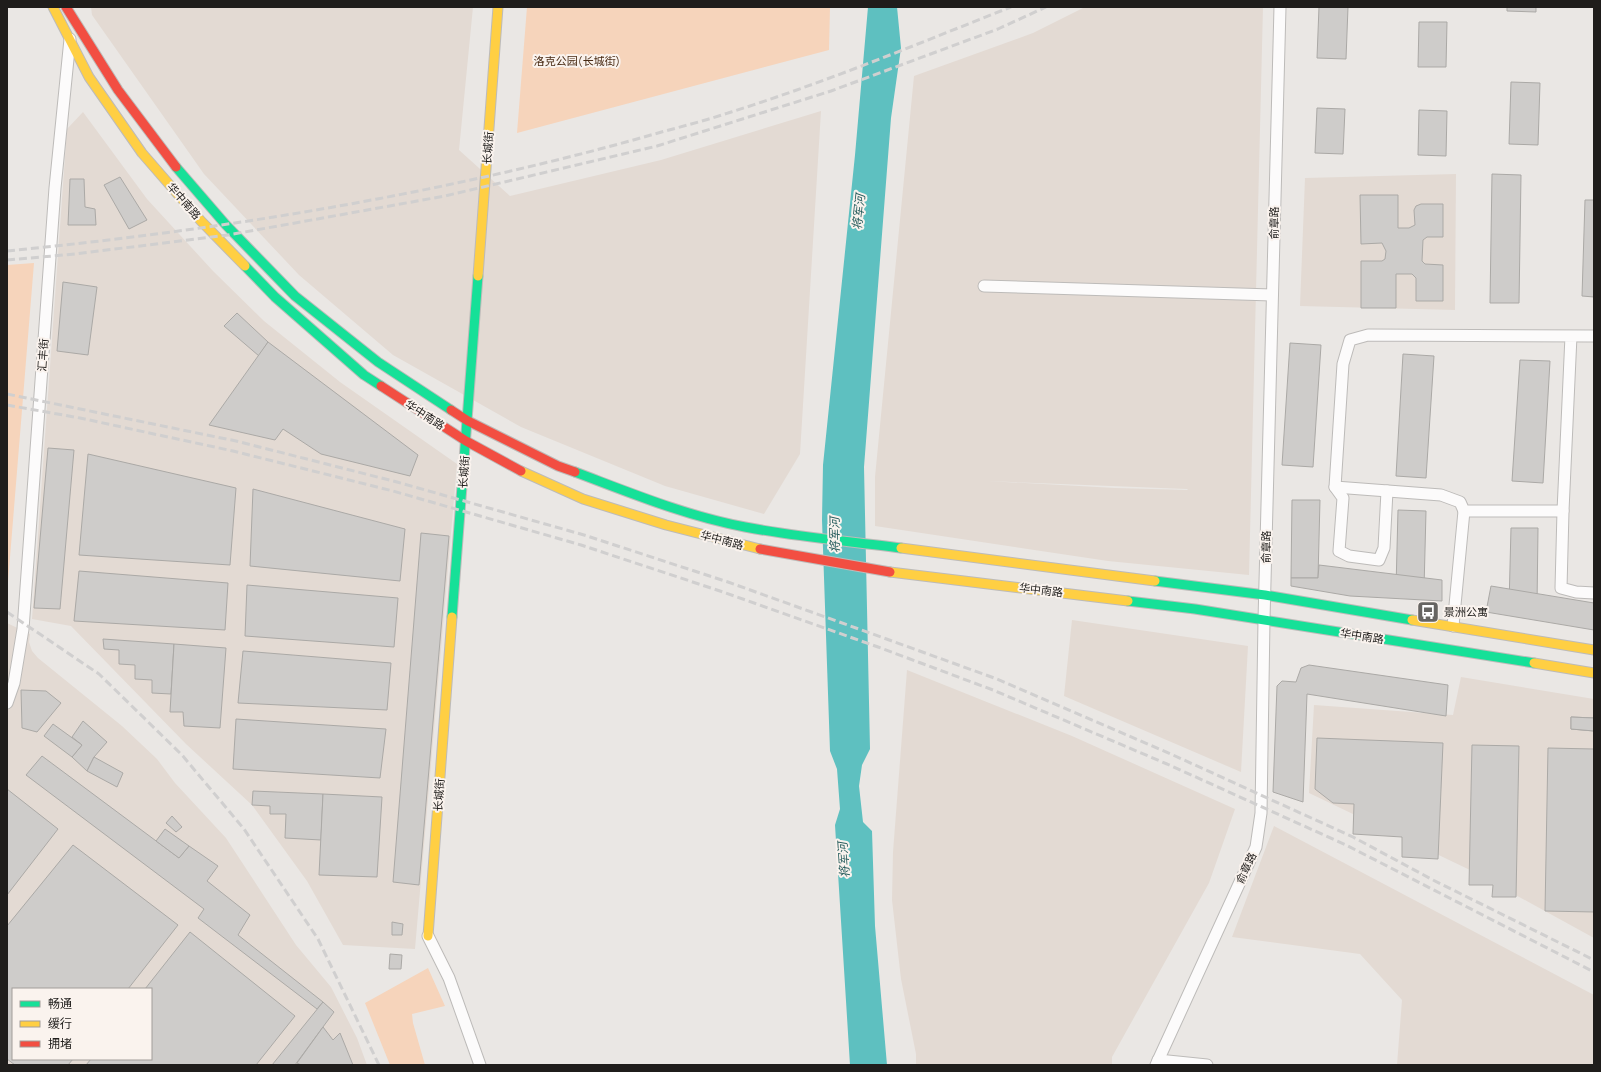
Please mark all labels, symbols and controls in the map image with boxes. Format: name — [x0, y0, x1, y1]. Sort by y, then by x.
park label: 洛克公园(长城街) — [534, 53, 620, 68]
street label: 长城街 — [479, 131, 496, 165]
street label: 华中南路 — [164, 179, 204, 222]
water label: 将军河 — [848, 191, 869, 231]
street label: 俞章路 — [1266, 206, 1281, 240]
street label: 汇丰街 — [34, 338, 51, 372]
street label: 华中南路 — [403, 396, 448, 433]
street label: 长城街 — [455, 455, 472, 489]
water label: 将军河 — [826, 515, 843, 553]
street label: 华中南路 — [699, 527, 745, 552]
street label: 俞章路 — [1258, 530, 1273, 564]
street label: 华中南路 — [1018, 579, 1064, 600]
bus stop icon: 景洲公寓 — [1415, 599, 1441, 625]
place label: 景洲公寓 — [1444, 604, 1488, 619]
street label: 华中南路 — [1339, 625, 1385, 646]
street label: 长城街 — [430, 778, 447, 812]
water label: 将军河 — [834, 839, 853, 879]
street label: 俞章路 — [1232, 850, 1259, 886]
legend — [12, 988, 152, 1060]
text: 畅通 — [48, 995, 72, 1012]
text: 缓行 — [48, 1015, 72, 1032]
text: 拥堵 — [48, 1035, 72, 1052]

